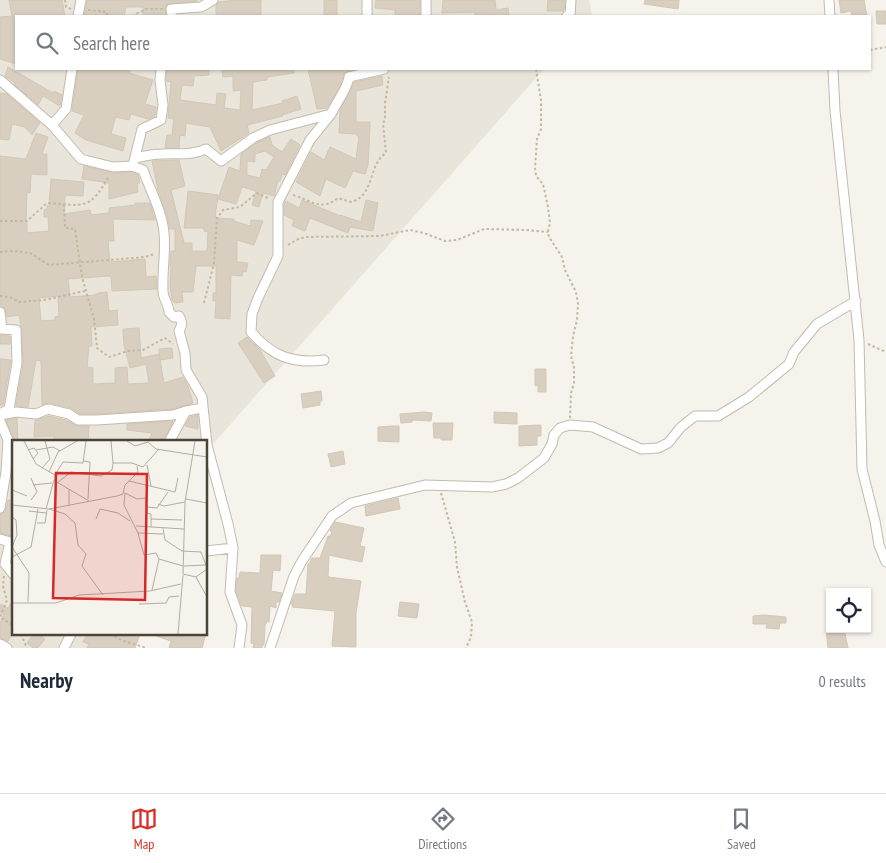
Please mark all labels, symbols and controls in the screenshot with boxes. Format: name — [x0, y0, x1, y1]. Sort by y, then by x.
search box — [15, 15, 871, 70]
icon: search — [33, 29, 61, 57]
text: Search here — [73, 31, 150, 55]
inset map — [12, 440, 208, 636]
map controls — [826, 588, 871, 633]
button: locate — [826, 588, 871, 633]
text: Nearby — [20, 667, 73, 694]
text: 0 results — [819, 671, 866, 691]
tab: Map — [130, 805, 158, 853]
tab: Directions — [418, 805, 467, 853]
tab: Saved — [727, 805, 756, 853]

